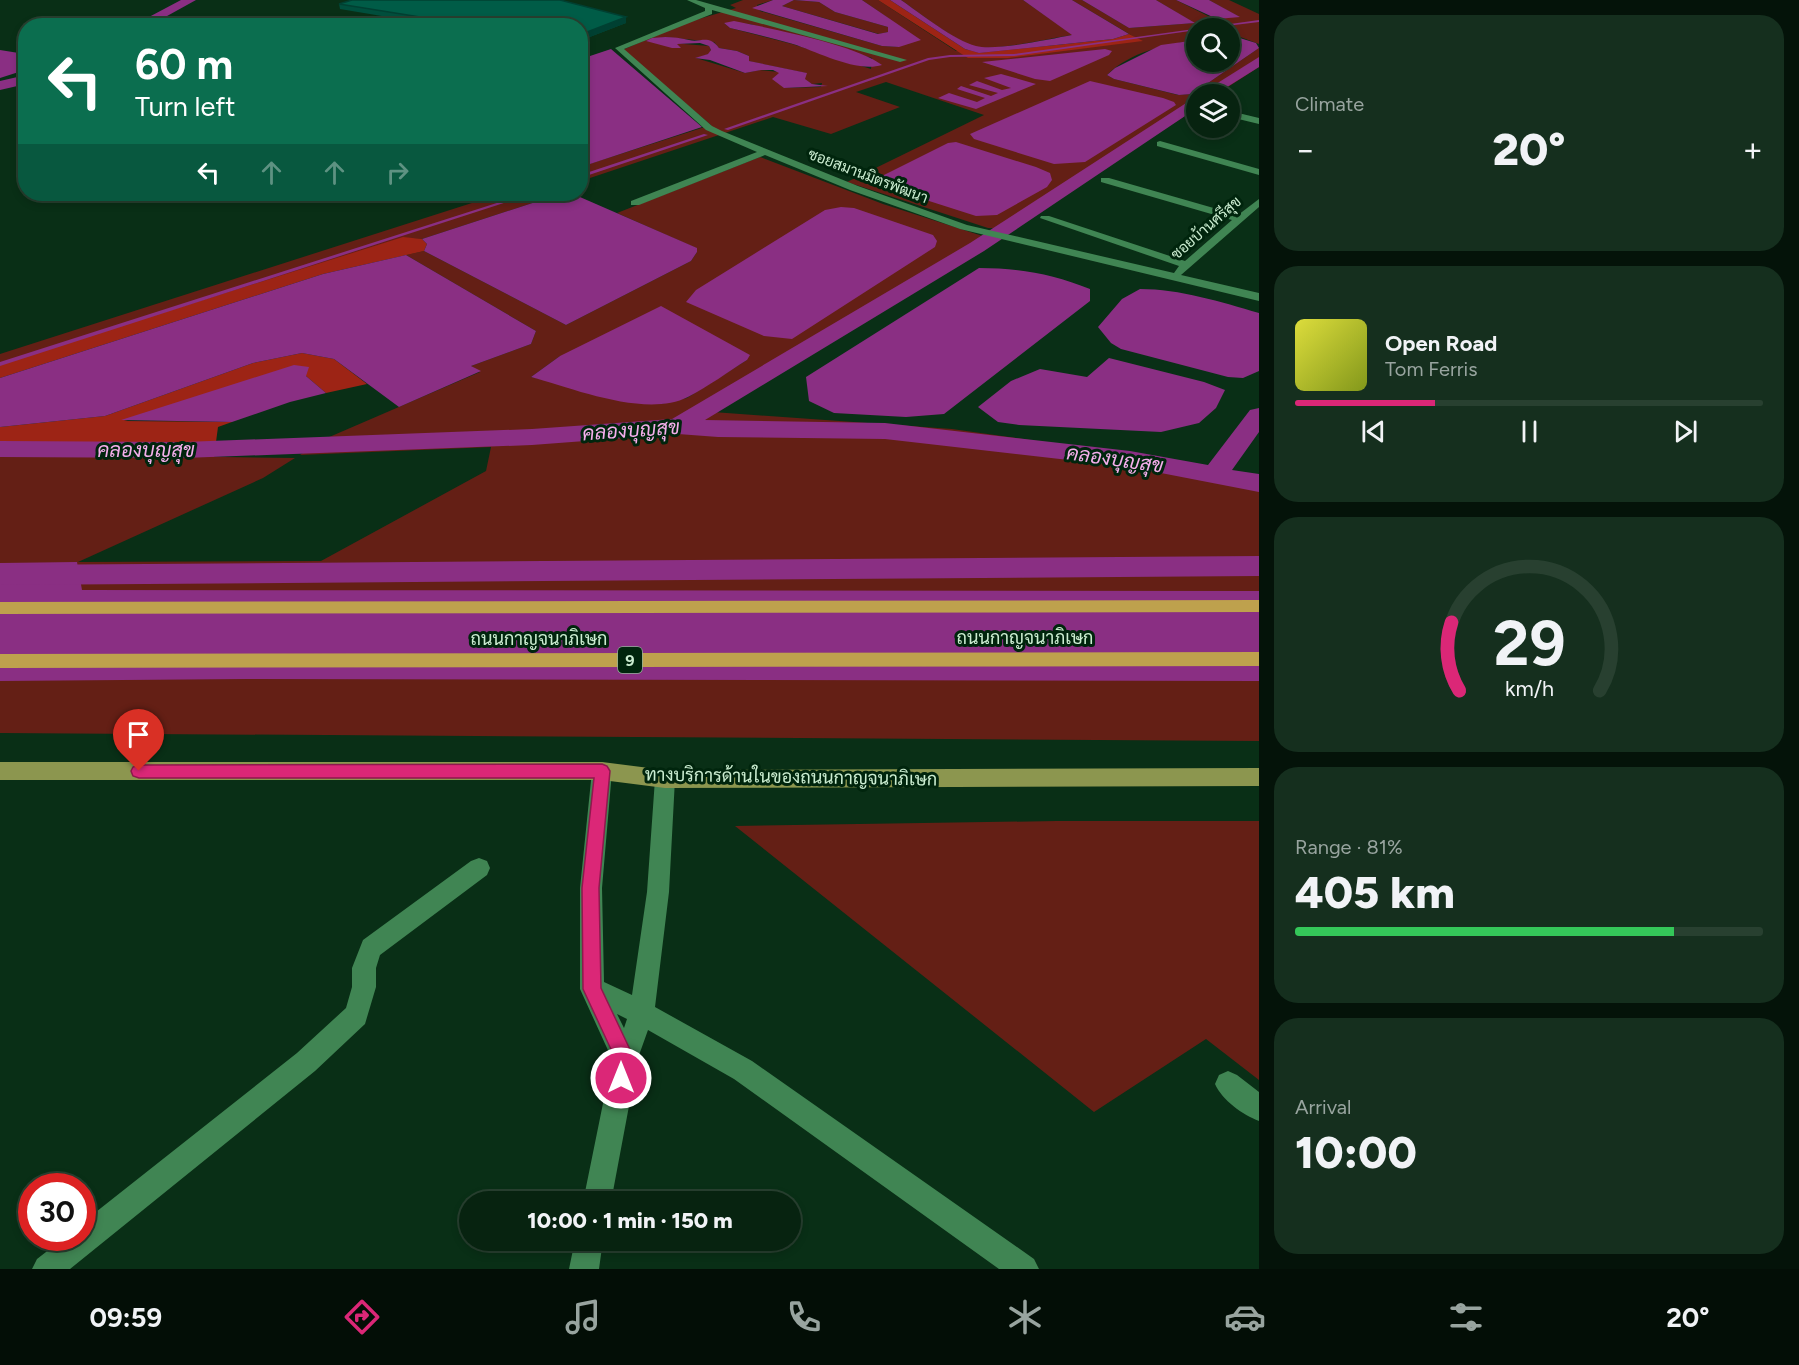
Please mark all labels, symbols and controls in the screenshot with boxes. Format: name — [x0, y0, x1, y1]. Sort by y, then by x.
map controls — [1186, 18, 1240, 138]
button: search — [1186, 18, 1240, 72]
text: 60 m — [135, 39, 233, 90]
icon: left — [36, 42, 114, 120]
button: layers — [1186, 84, 1240, 138]
text: Turn left — [135, 90, 235, 123]
text: Climate — [1295, 92, 1364, 116]
text: 20° — [1492, 122, 1566, 176]
text: − — [1295, 130, 1316, 169]
text: + — [1742, 130, 1763, 169]
street label: ซอยสมานมิตรพัฒนา — [805, 145, 931, 207]
icon: left — [192, 156, 225, 189]
icon: ahead — [255, 156, 288, 189]
icon: ahead — [318, 156, 351, 189]
icon: right — [381, 156, 414, 189]
street label: ซอยบ้านศรีสุข — [1167, 192, 1246, 265]
text: Open Road — [1385, 330, 1497, 357]
text: Tom Ferris — [1385, 357, 1478, 381]
water label: คลองบุญสุข — [582, 415, 681, 447]
icon: previous — [1357, 415, 1390, 448]
icon: pause — [1513, 415, 1546, 448]
icon: next — [1669, 415, 1702, 448]
water label: คลองบุญสุข — [97, 438, 195, 464]
water label: คลองบุญสุข — [1065, 440, 1165, 480]
text: 29 — [1493, 607, 1565, 682]
street label: ถนนกาญจนาภิเษก — [957, 627, 1093, 649]
street label: ถนนกาญจนาภิเษก — [471, 628, 607, 650]
road number: 9 — [618, 647, 642, 673]
text: km/h — [1505, 677, 1553, 702]
pin — [113, 709, 164, 771]
icon: arrive — [122, 718, 155, 751]
street label: ทางบริการด้านในของถนนกาญจนาภิเษก — [645, 761, 937, 791]
text: Range · 81% — [1295, 835, 1403, 859]
text: 405 km — [1295, 865, 1455, 919]
position arrow — [589, 1046, 653, 1110]
text: Arrival — [1295, 1095, 1351, 1119]
text: 10:00 — [1295, 1125, 1417, 1179]
speed limit sign: 30 — [18, 1173, 96, 1251]
text: 10:00 · 1 min · 150 m — [527, 1207, 733, 1234]
icon: directions — [341, 1296, 383, 1338]
icon: music — [562, 1296, 604, 1338]
icon: phone — [783, 1296, 825, 1338]
icon: climate — [1004, 1296, 1046, 1338]
icon: car — [1224, 1296, 1266, 1338]
icon: filters — [1445, 1296, 1487, 1338]
text: 09:59 — [89, 1301, 162, 1334]
text: 20° — [1666, 1301, 1710, 1334]

